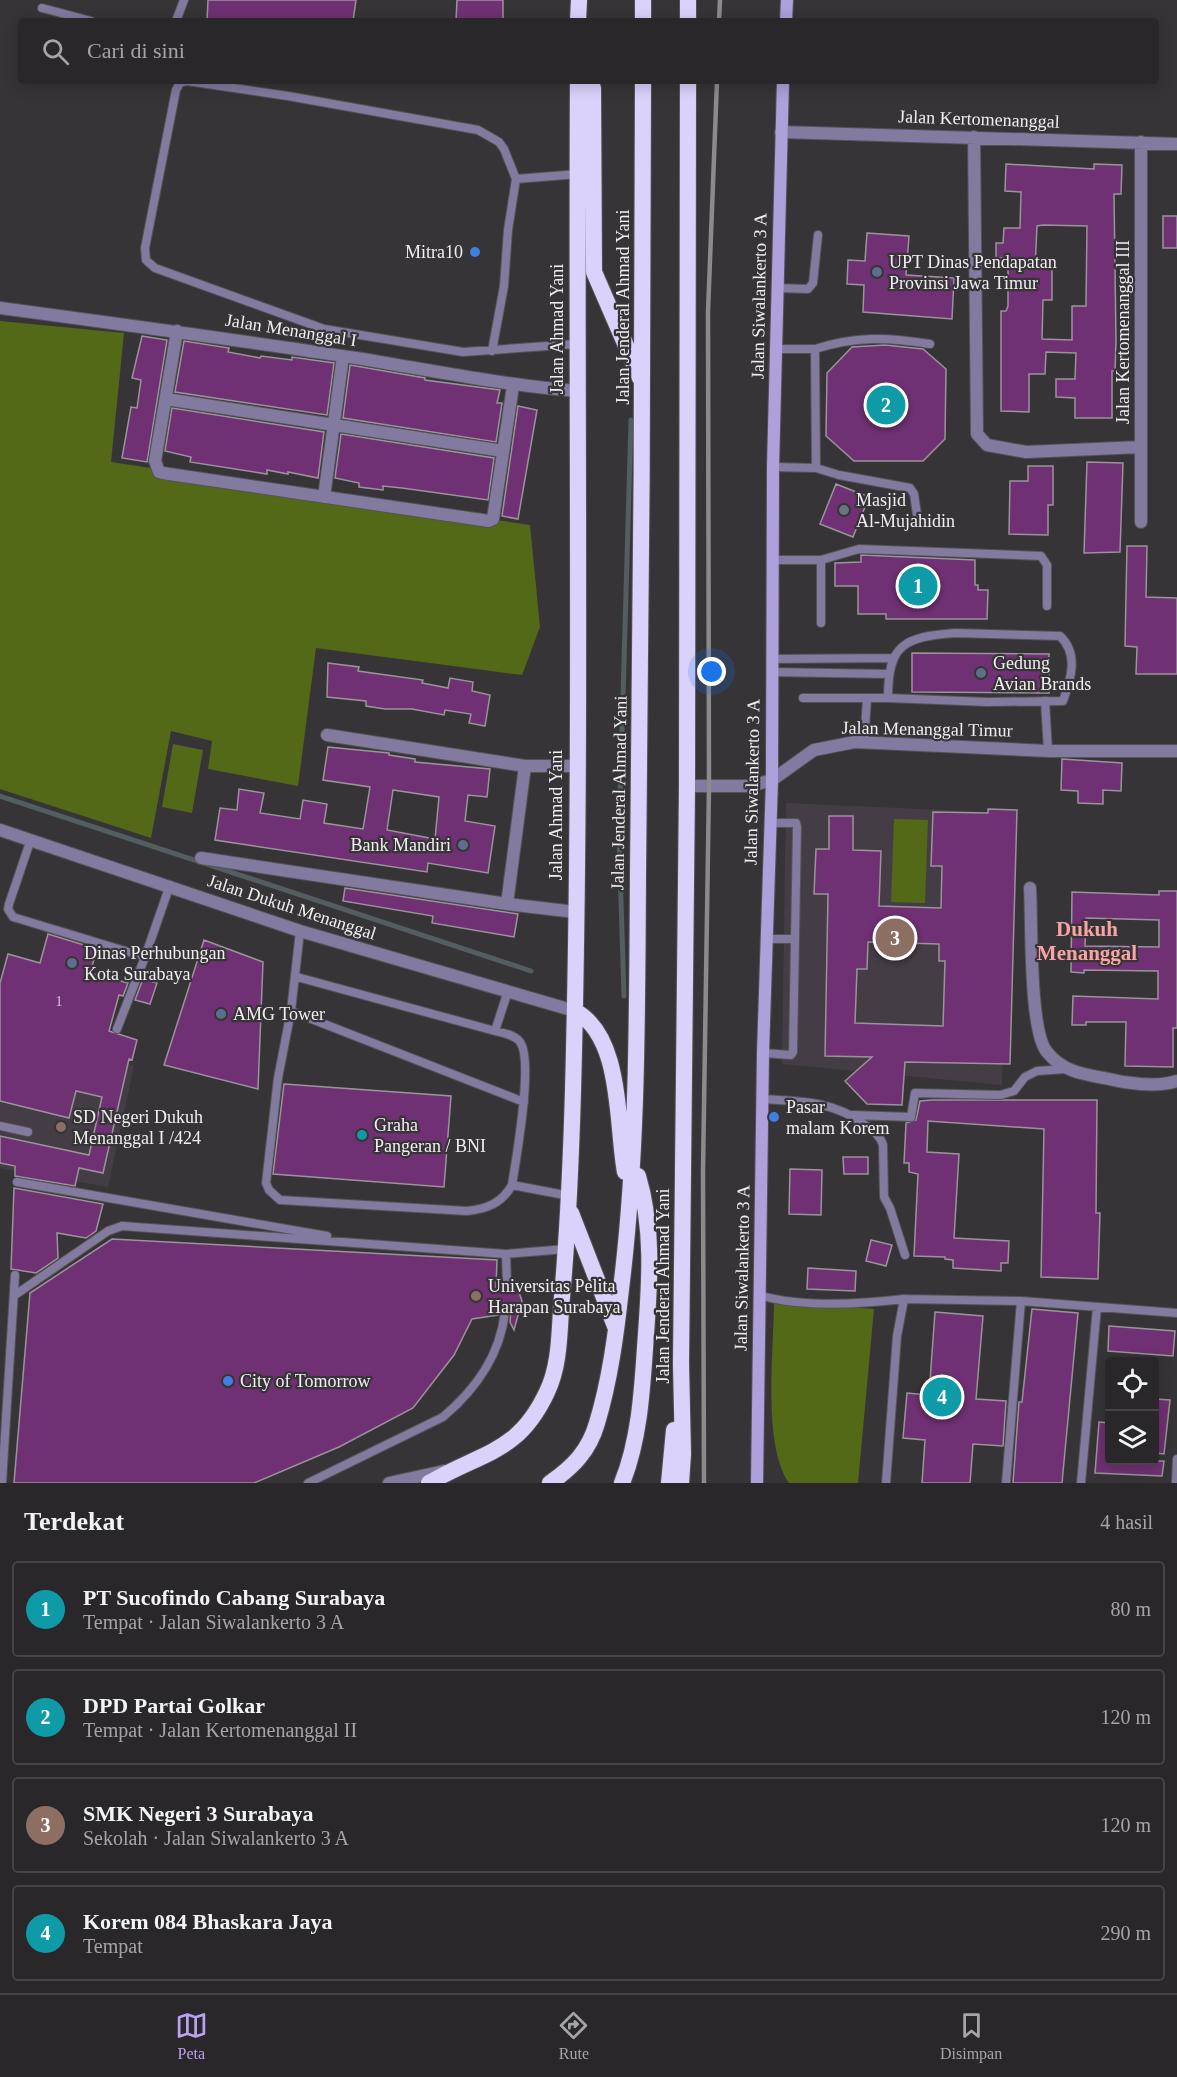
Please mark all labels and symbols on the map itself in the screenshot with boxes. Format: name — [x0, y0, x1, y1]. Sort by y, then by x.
street label: Jalan Kertomenanggal — [898, 106, 1060, 132]
street label: Jalan Jenderal Ahmad Yani — [613, 210, 633, 404]
street label: Jalan Siwalankerto 3 A — [748, 213, 770, 379]
street label: Jalan Kertomenanggal III — [1113, 240, 1133, 424]
place label: Mitra10 — [405, 242, 463, 262]
marker: Mitra10 — [468, 245, 482, 259]
place label: UPT Dinas Pendapatan Provinsi Jawa Timur — [889, 252, 1057, 293]
street label: Jalan Ahmad Yani — [547, 264, 567, 394]
marker: UPT Dinas Pendapatan Provinsi Jawa Timur — [870, 265, 884, 279]
street label: Jalan Menanggal I — [224, 310, 358, 350]
pin: 2 — [866, 382, 906, 428]
place label: Masjid Al-Mujahidin — [856, 490, 955, 531]
marker: Masjid Al-Mujahidin — [837, 503, 851, 517]
pin: 1 — [898, 564, 938, 608]
place label: Gedung Avian Brands — [993, 653, 1091, 694]
your location — [697, 657, 726, 686]
marker: Gedung Avian Brands — [974, 666, 988, 680]
street label: Jalan Jenderal Ahmad Yani — [607, 695, 631, 891]
street label: Jalan Siwalankerto 3 A — [741, 699, 763, 865]
street label: Jalan Menanggal Timur — [841, 718, 1013, 740]
street label: Jalan Ahmad Yani — [546, 750, 566, 880]
place label: Bank Mandiri — [351, 835, 451, 855]
marker: Bank Mandiri — [456, 838, 470, 852]
street label: Jalan Dukuh Menanggal — [205, 870, 379, 944]
pin: 3 — [876, 916, 914, 960]
district label: Dukuh Menanggal — [1037, 917, 1137, 965]
place label: Dinas Perhubungan Kota Surabaya — [84, 943, 225, 984]
marker: Dinas Perhubungan Kota Surabaya — [65, 956, 79, 970]
house number: 1 — [55, 993, 63, 1009]
place label: AMG Tower — [233, 1004, 325, 1024]
marker: AMG Tower — [214, 1007, 228, 1021]
place label: Pasar malam Korem — [786, 1097, 889, 1138]
place label: SD Negeri Dukuh Menanggal I /424 — [73, 1107, 203, 1148]
marker: Pasar malam Korem — [767, 1110, 781, 1124]
place label: Graha Pangeran / BNI — [374, 1115, 486, 1156]
marker: SD Negeri Dukuh Menanggal I /424 — [54, 1120, 68, 1134]
marker: Graha Pangeran / BNI — [355, 1128, 369, 1142]
street label: Jalan Siwalankerto 3 A — [731, 1185, 753, 1351]
street label: Jalan Jenderal Ahmad Yani — [653, 1189, 673, 1383]
place label: Universitas Pelita Harapan Surabaya — [488, 1276, 620, 1317]
marker: Universitas Pelita Harapan Surabaya — [469, 1289, 483, 1303]
place label: City of Tomorrow — [240, 1371, 370, 1391]
marker: City of Tomorrow — [221, 1374, 235, 1388]
pin: 4 — [922, 1374, 962, 1420]

